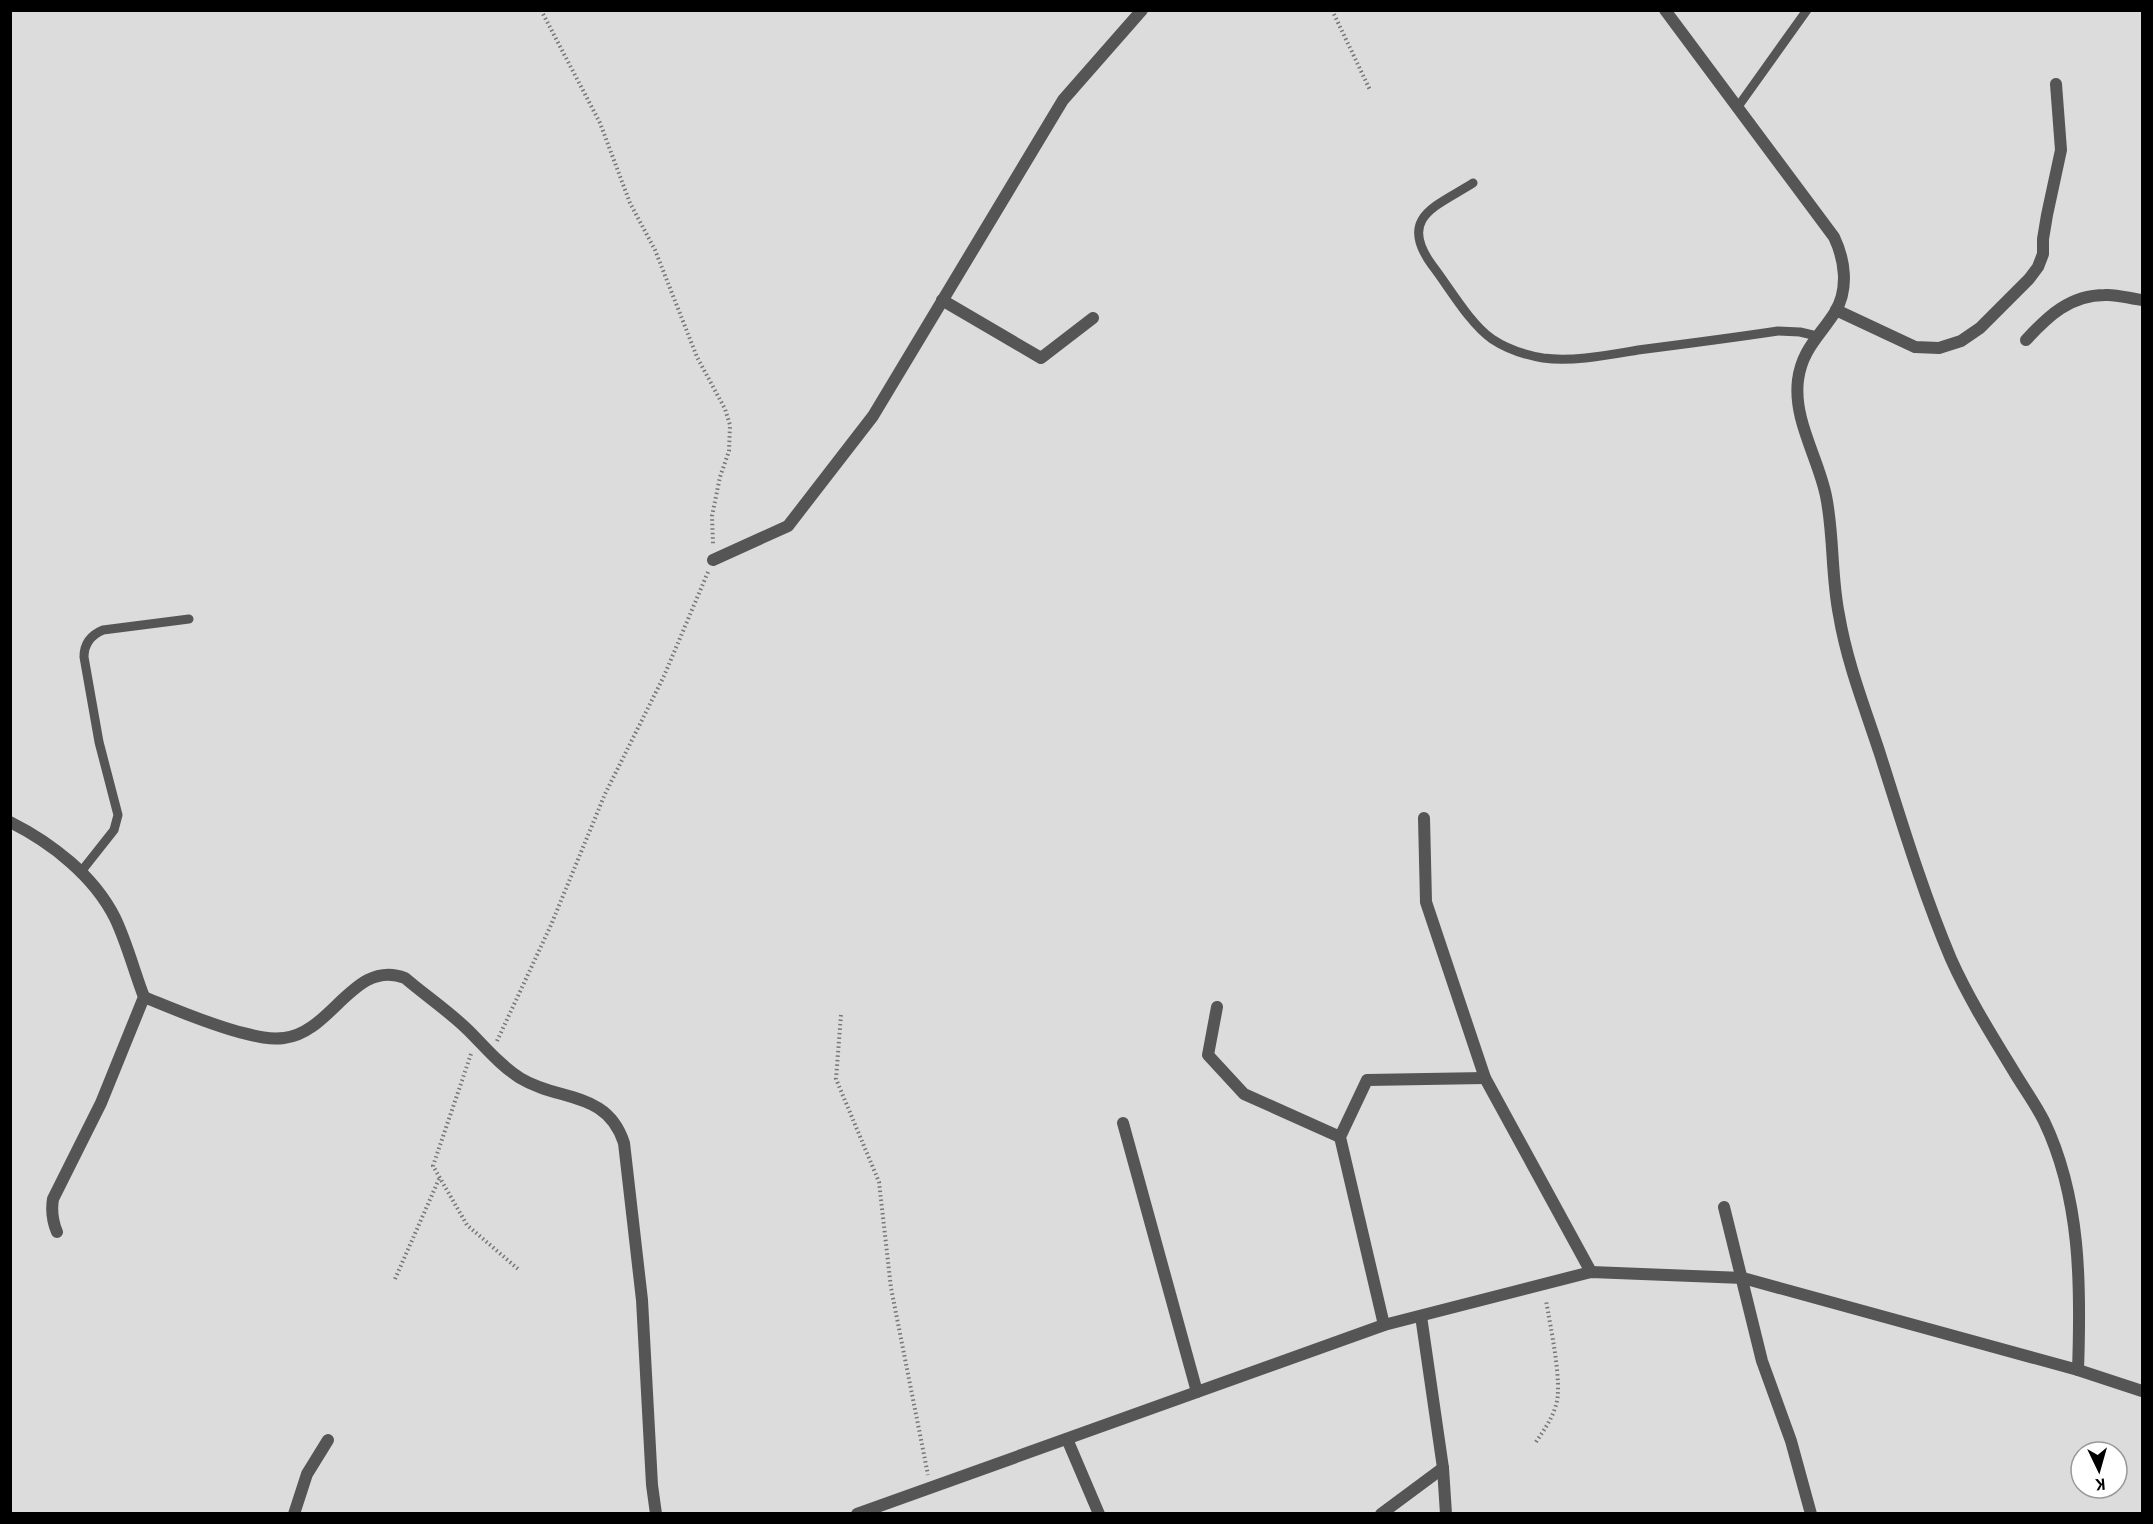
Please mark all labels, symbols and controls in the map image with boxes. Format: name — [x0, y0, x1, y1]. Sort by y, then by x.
north arrow — [2069, 1440, 2129, 1500]
text: K — [2094, 1475, 2106, 1495]

